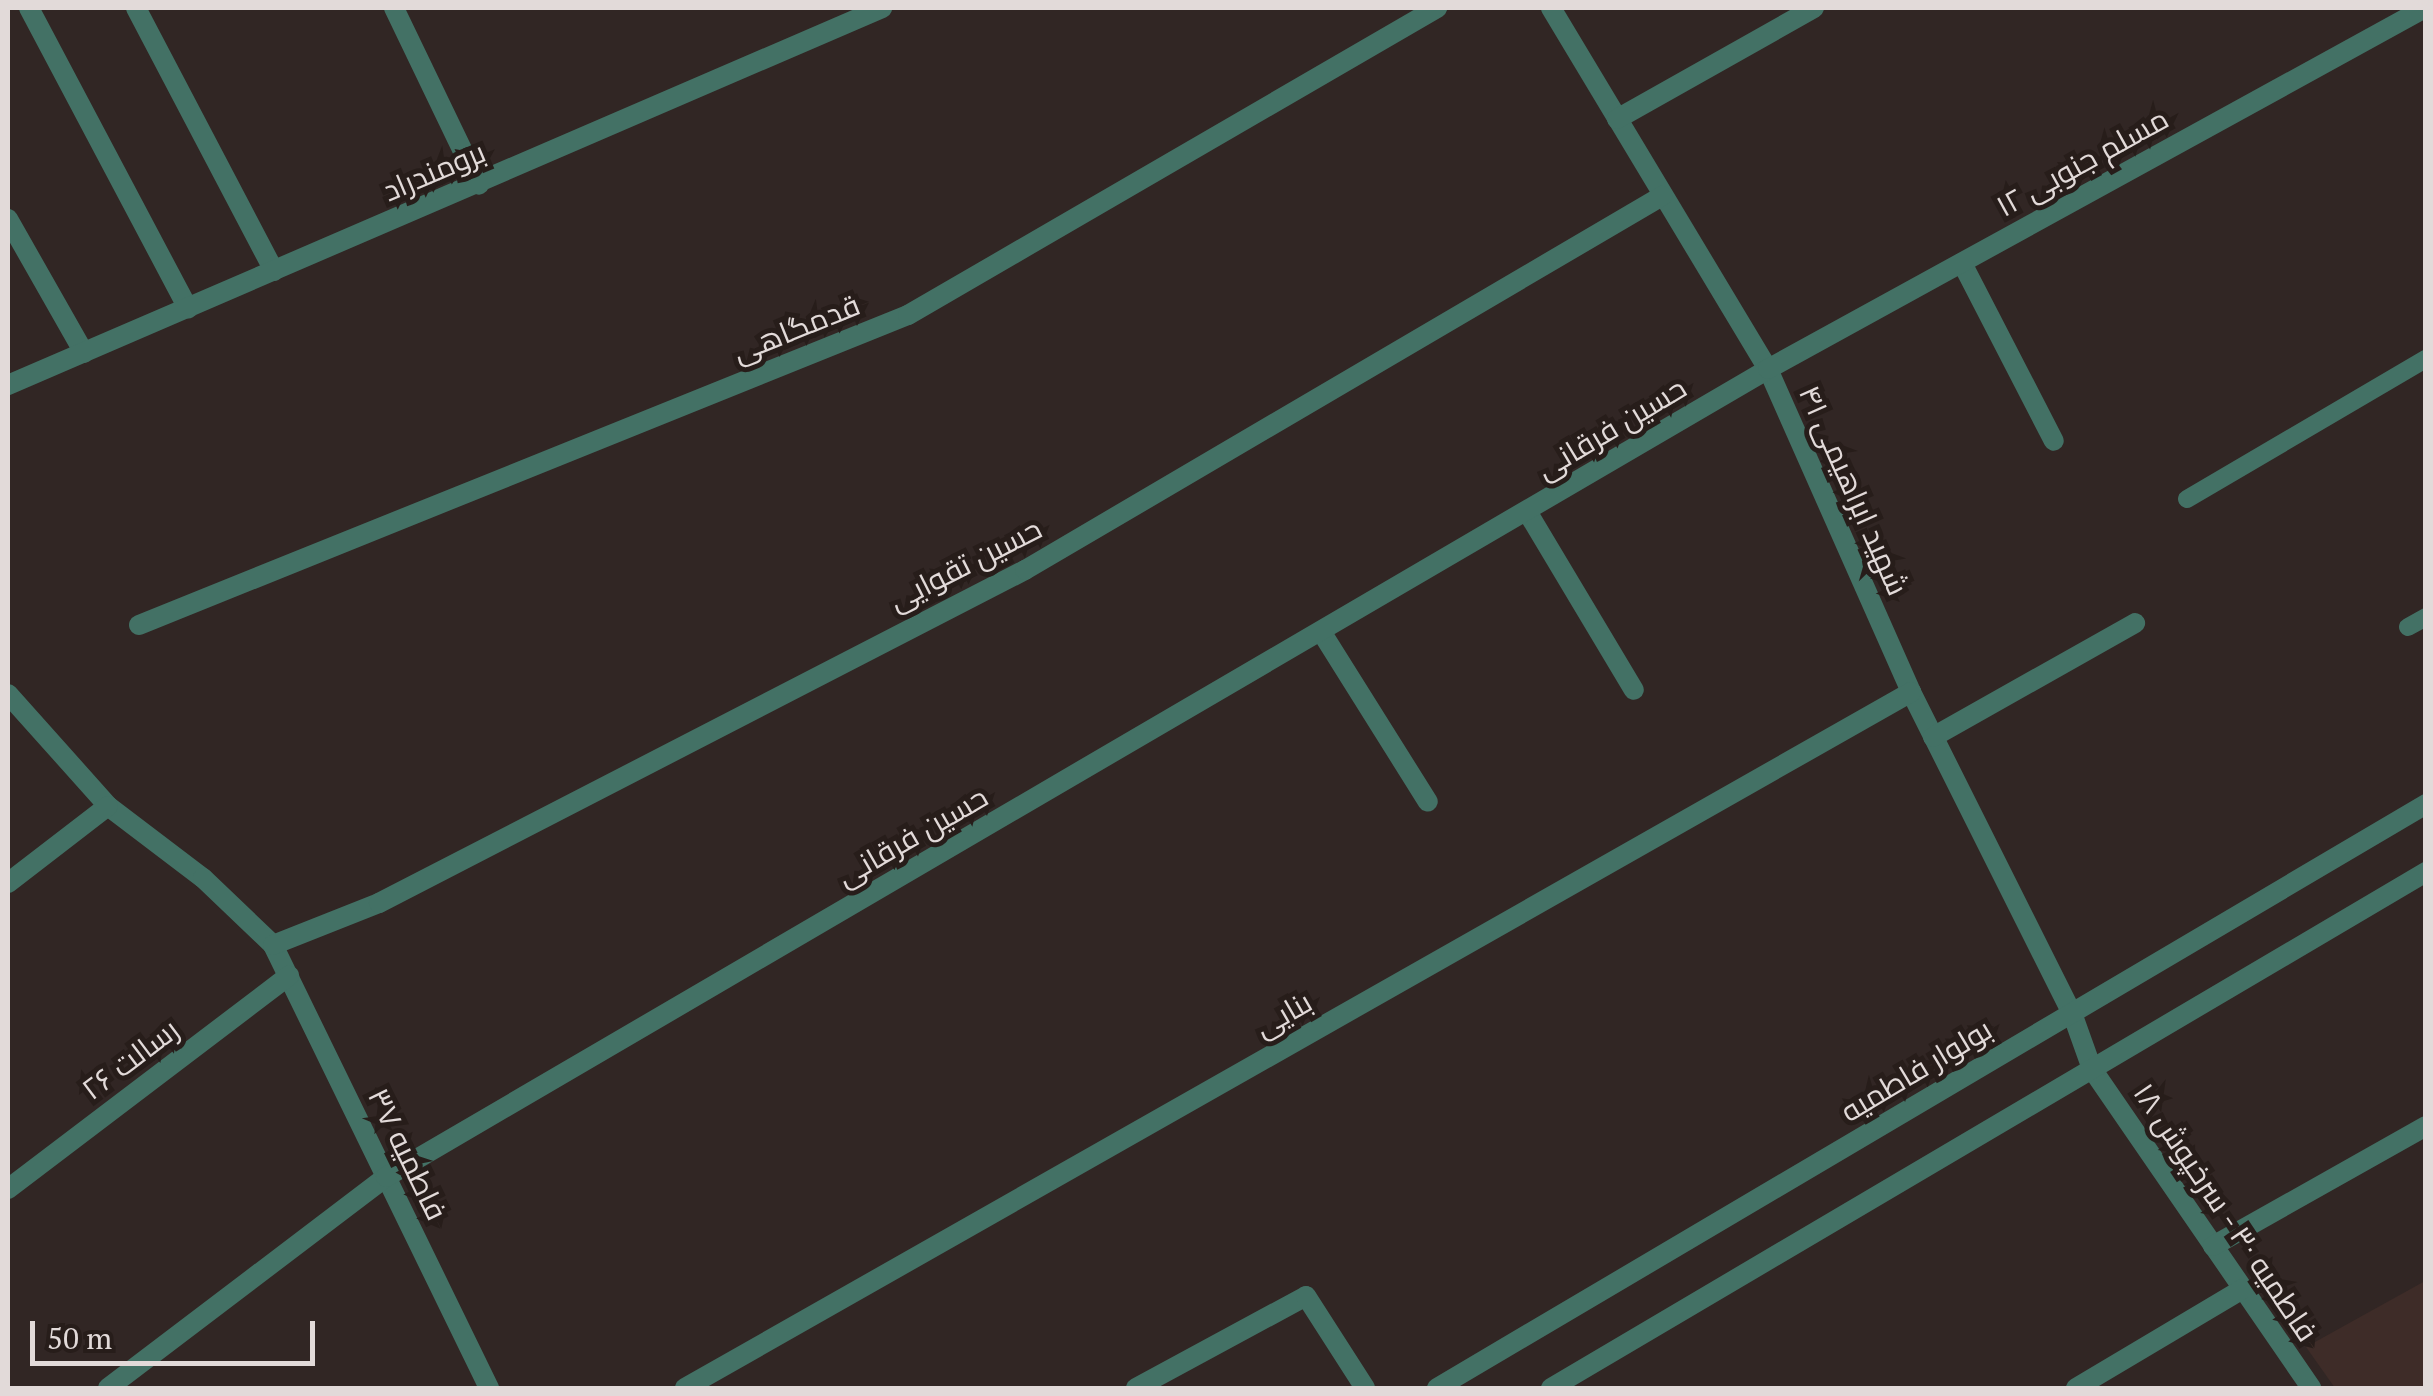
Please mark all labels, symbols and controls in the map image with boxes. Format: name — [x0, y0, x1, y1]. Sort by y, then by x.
street label: مسلم جنوبی ۱۲ — [1990, 100, 2174, 224]
street label: برومندراد — [377, 133, 491, 209]
street label: قدمگاهی — [727, 286, 865, 370]
street label: حسین فرقانی — [1530, 369, 1692, 487]
street label: شهید ابراهیمی ۴۱ — [1792, 380, 1916, 600]
street label: حسین تقوایی — [883, 510, 1047, 618]
street label: حسین فرقانی — [830, 778, 994, 894]
street label: بنایی — [1248, 983, 1318, 1045]
street label: رسالت ۲۶ — [75, 1011, 185, 1107]
street label: بولوار فاطمیه — [1834, 1011, 1998, 1129]
street label: فاطمیه ۳۰ - سرخپوش ۱۸ — [2126, 1075, 2326, 1349]
street label: فاطمیه ۳۷ — [361, 1082, 455, 1226]
scale bar — [35, 1301, 320, 1363]
text: 50 m — [47, 1318, 112, 1358]

